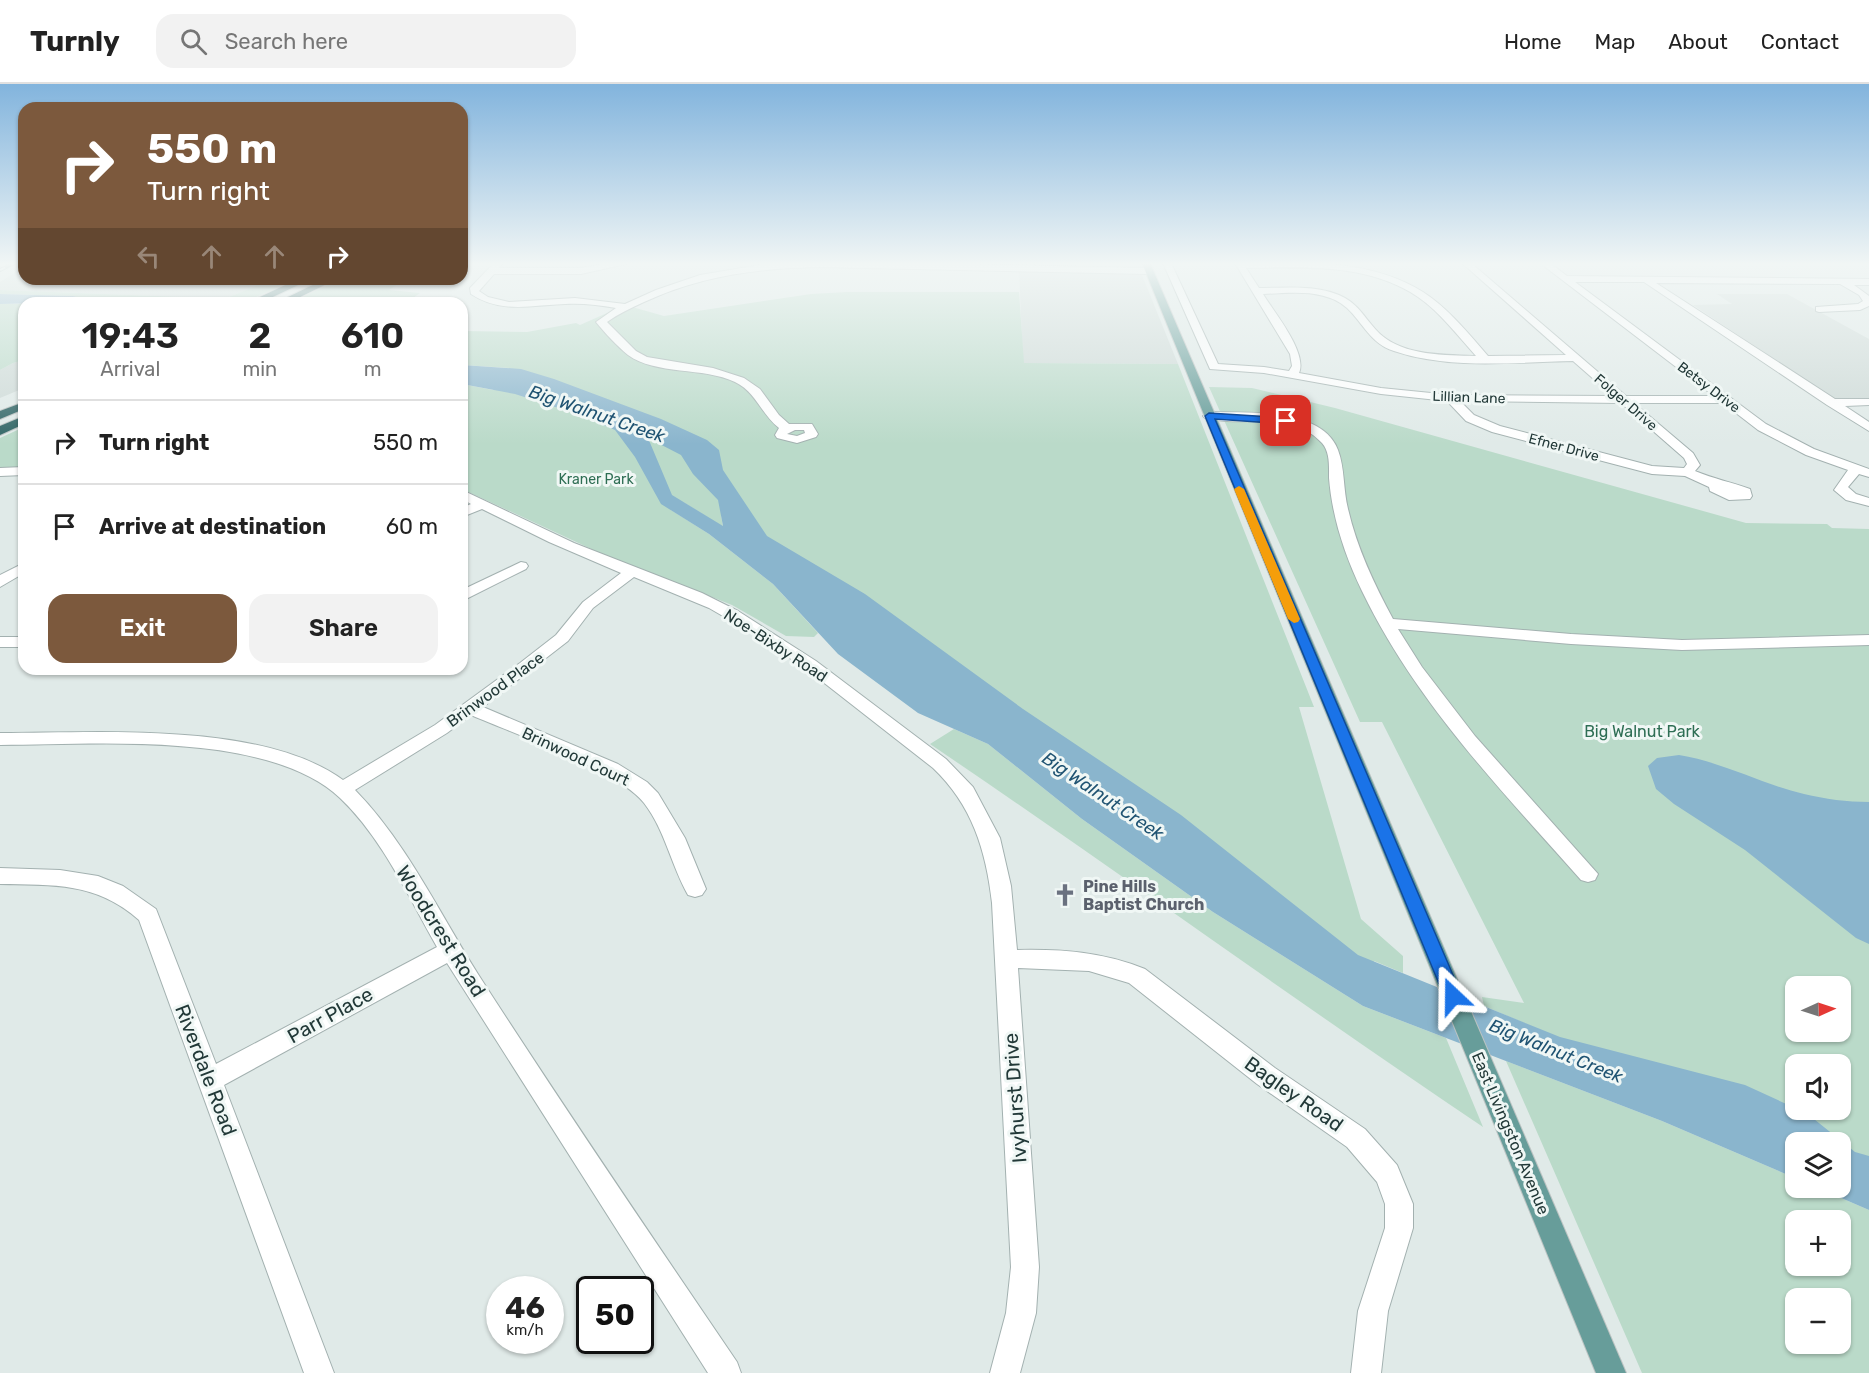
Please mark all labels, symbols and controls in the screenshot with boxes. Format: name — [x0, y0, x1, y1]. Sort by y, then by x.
search box — [156, 14, 576, 68]
text: Turnly — [30, 25, 120, 58]
icon: search — [177, 25, 210, 58]
text: Search here — [225, 28, 348, 55]
text: Home — [1504, 29, 1561, 54]
text: Map — [1594, 29, 1635, 54]
text: About — [1668, 29, 1728, 54]
text: Contact — [1761, 29, 1839, 54]
text: 550 m — [147, 124, 277, 174]
icon: right — [48, 126, 126, 204]
text: Turn right — [147, 175, 270, 207]
icon: left — [132, 240, 165, 273]
icon: ahead — [195, 240, 228, 273]
icon: ahead — [258, 240, 291, 273]
icon: right — [321, 240, 354, 273]
text: 19:43 — [82, 314, 179, 357]
text: 2 — [248, 314, 271, 357]
text: 610 — [341, 314, 404, 357]
text: Arrival — [100, 357, 160, 381]
text: min — [243, 357, 277, 381]
text: m — [364, 357, 381, 381]
street label: Betsy Drive — [1674, 358, 1743, 417]
street label: Folger Drive — [1591, 370, 1661, 434]
water label: Big Walnut Creek — [526, 380, 668, 448]
street label: Lillian Lane — [1432, 388, 1506, 407]
pin — [1260, 395, 1311, 446]
icon: arrive — [1269, 404, 1302, 437]
icon: right — [48, 426, 81, 459]
text: Turn right — [99, 429, 209, 456]
text: 550 m — [373, 429, 438, 456]
street label: Efner Drive — [1527, 430, 1601, 465]
park label: Kraner Park — [558, 471, 634, 488]
icon: arrive — [48, 510, 81, 543]
text: Arrive at destination — [99, 513, 326, 540]
text: 60 m — [386, 513, 438, 540]
button: Exit — [48, 594, 237, 663]
button: Share — [249, 594, 438, 663]
street label: Noe-Bixby Road — [720, 605, 831, 686]
street label: Brinwood Place — [443, 648, 548, 731]
park label: Big Walnut Park — [1584, 722, 1701, 741]
street label: Brinwood Court — [519, 723, 633, 790]
water label: Big Walnut Creek — [1038, 747, 1169, 845]
street label: Woodcrest Road — [391, 861, 491, 1001]
place label: Pine Hills Baptist Church — [1083, 877, 1204, 914]
church icon: Pine Hills Baptist Church — [1052, 882, 1078, 908]
position arrow — [1421, 964, 1485, 1028]
north arrow — [1785, 976, 1851, 1042]
map controls — [1785, 976, 1851, 1354]
street label: Parr Place — [283, 982, 377, 1048]
street label: Riverdale Road — [170, 1001, 242, 1139]
water label: Big Walnut Creek — [1486, 1014, 1627, 1088]
street label: Ivyhurst Drive — [998, 1032, 1032, 1164]
street label: East Livingston Avenue — [1468, 1049, 1553, 1217]
street label: Bagley Road — [1240, 1051, 1348, 1137]
button: sound — [1785, 1054, 1851, 1120]
button: layers — [1785, 1132, 1851, 1198]
button: + — [1785, 1210, 1851, 1276]
speed limit sign: 50 — [576, 1276, 654, 1354]
button: − — [1785, 1288, 1851, 1354]
text: 46 — [505, 1290, 545, 1326]
text: km/h — [506, 1321, 544, 1339]

